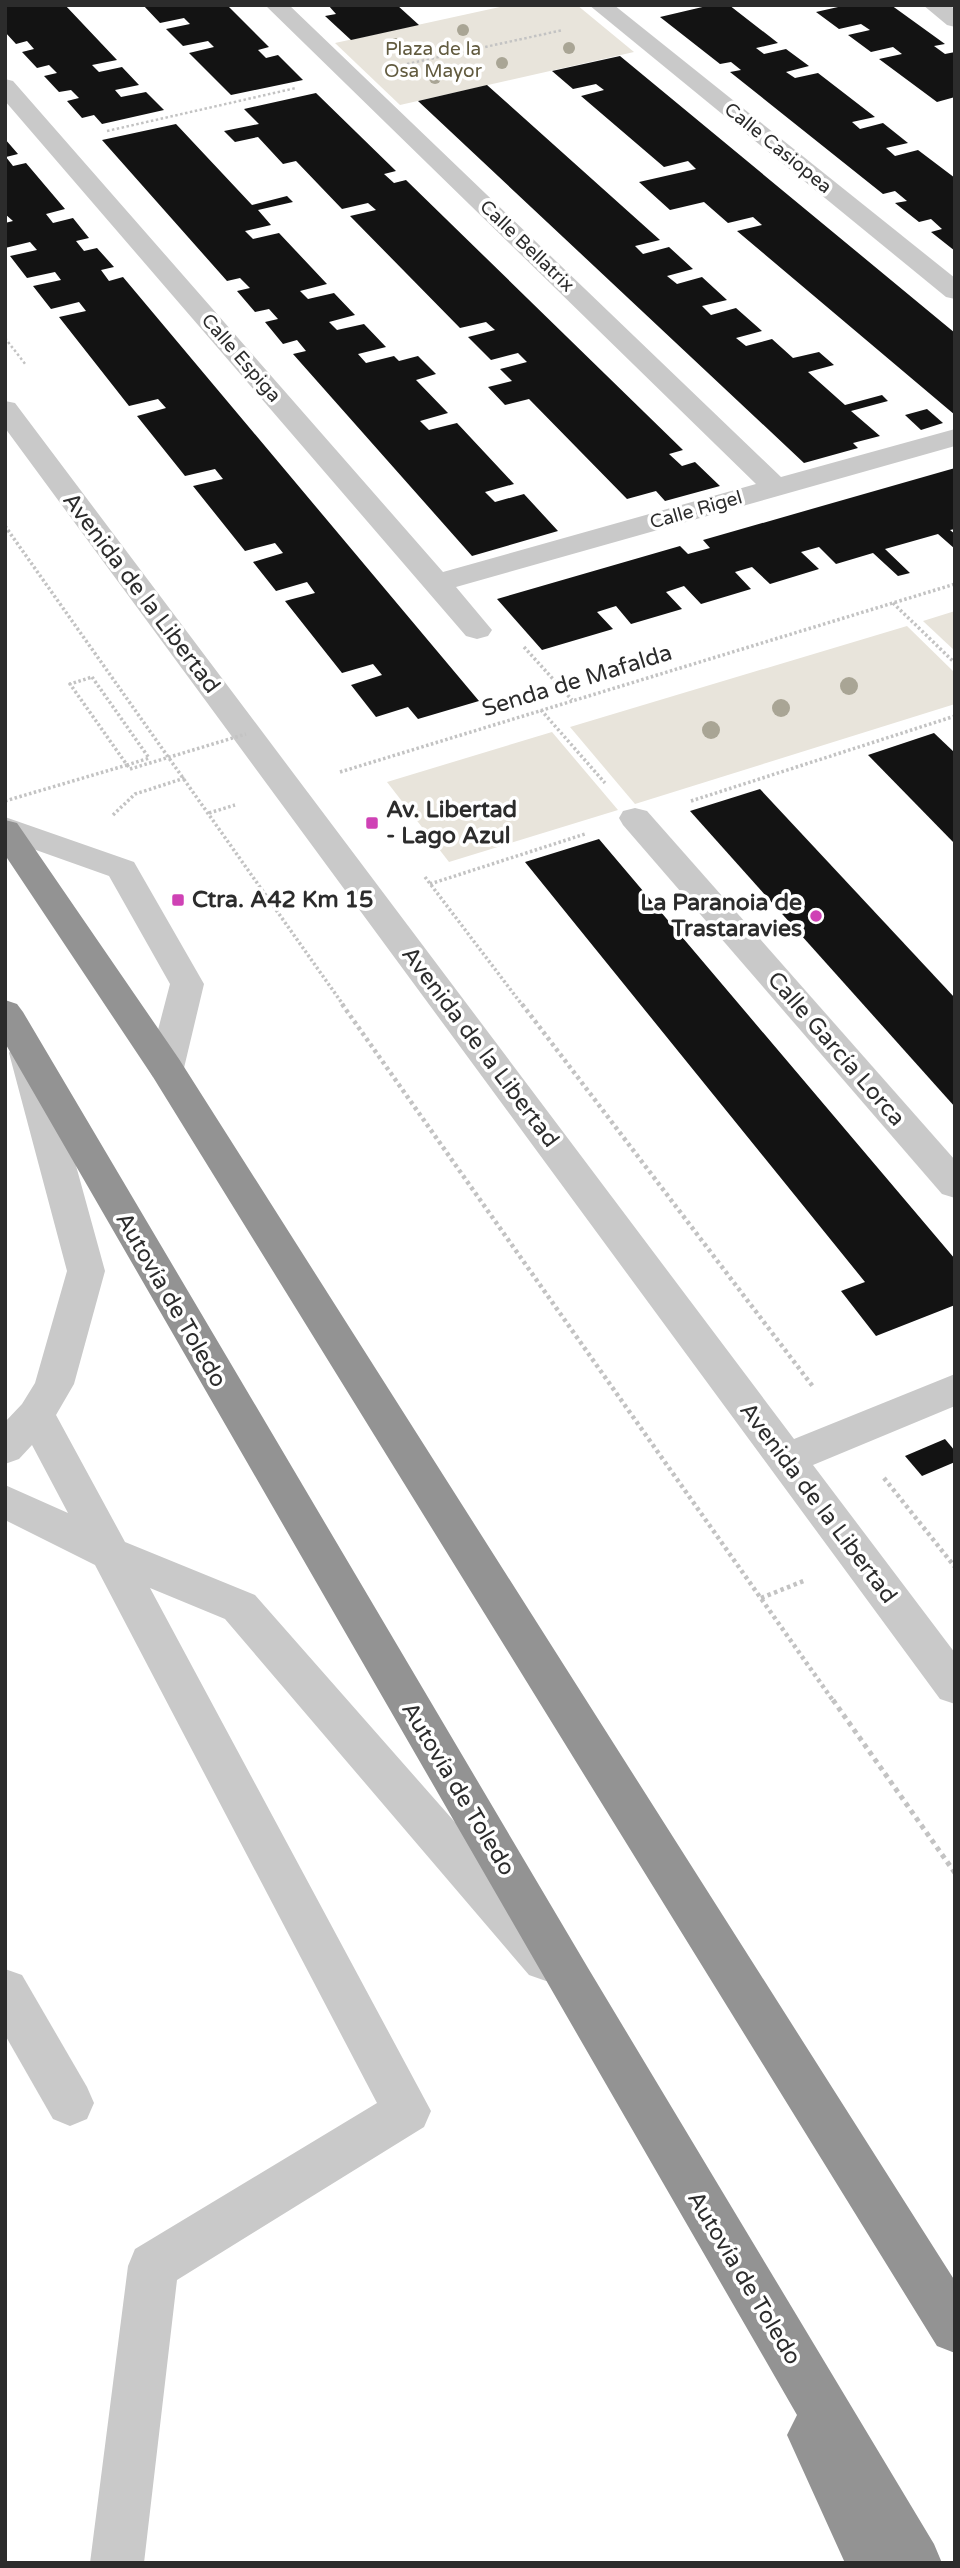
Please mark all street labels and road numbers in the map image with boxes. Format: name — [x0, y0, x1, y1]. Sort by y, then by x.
street label: Calle Casiopea — [720, 98, 836, 198]
street label: Calle Bellatrix — [475, 196, 579, 296]
street label: Calle Espiga — [197, 309, 285, 407]
street label: Calle Rigel — [647, 486, 745, 534]
street label: Avenida de la Libertad — [56, 487, 226, 699]
street label: Senda de Mafalda — [478, 639, 676, 723]
street label: Avenida de la Libertad — [395, 941, 565, 1153]
street label: Calle García Lorca — [761, 966, 911, 1132]
street label: Autovía de Toledo — [110, 1208, 232, 1392]
street label: Avenida de la Libertad — [733, 1397, 903, 1609]
street label: Autovía de Toledo — [395, 1697, 521, 1881]
street label: Autovía de Toledo — [681, 2186, 807, 2370]

